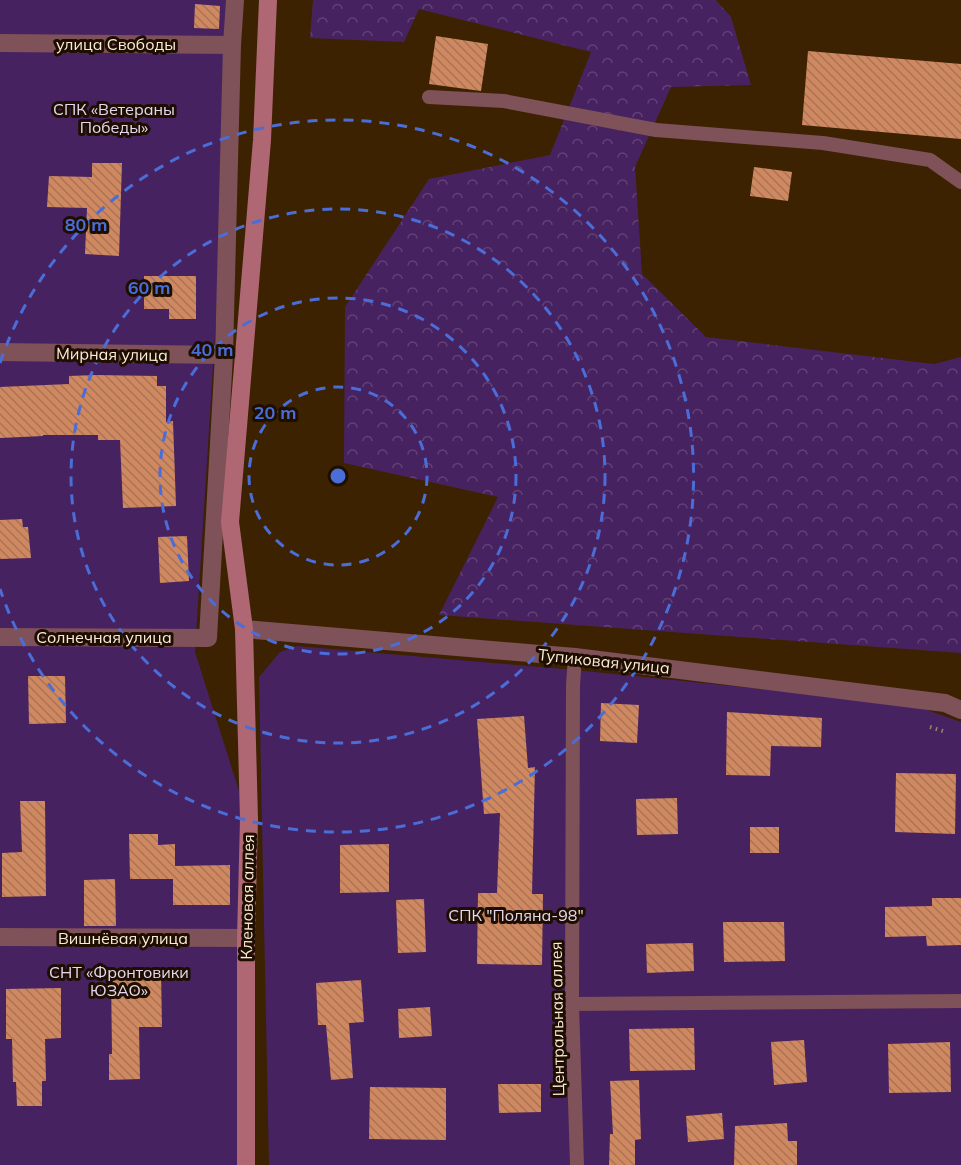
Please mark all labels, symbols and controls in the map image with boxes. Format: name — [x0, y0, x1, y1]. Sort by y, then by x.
street label: улица Свободы — [56, 34, 176, 54]
park label: СПК «Ветераны Победы» — [53, 99, 175, 137]
text: 80 m — [65, 213, 107, 236]
text: 60 m — [128, 276, 170, 299]
text: 40 m — [191, 338, 233, 361]
street label: Мирная улица — [56, 343, 168, 365]
text: 20 m — [254, 401, 296, 424]
centre of rings — [328, 466, 348, 486]
street label: Солнечная улица — [36, 627, 172, 647]
street label: Тупиковая улица — [537, 644, 671, 678]
street label: Кленовая аллея — [236, 834, 258, 960]
park label: СПК "Поляна-98" — [448, 905, 584, 925]
street label: Вишнёвая улица — [58, 928, 188, 948]
street label: Центральная аллея — [546, 941, 568, 1097]
park label: СНТ «Фронтовики ЮЗАО» — [49, 962, 189, 1000]

